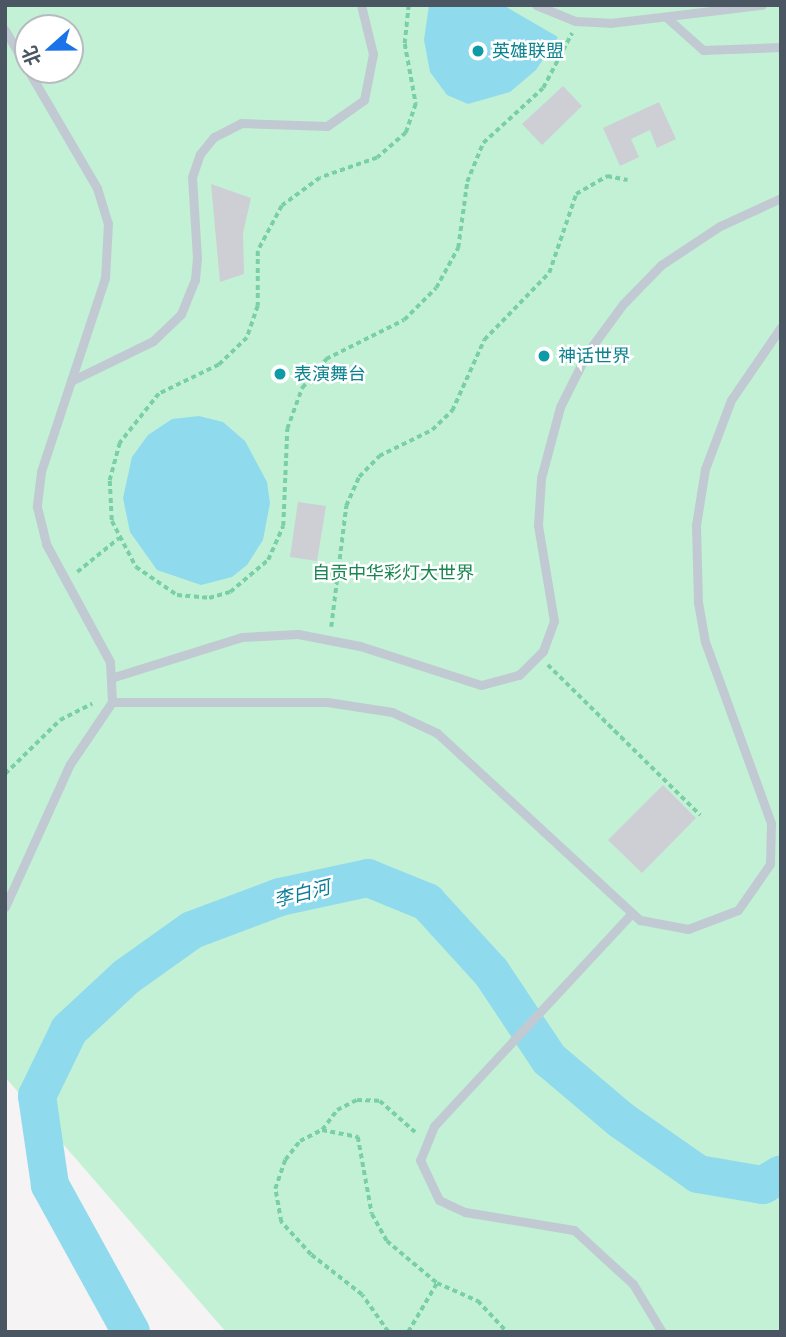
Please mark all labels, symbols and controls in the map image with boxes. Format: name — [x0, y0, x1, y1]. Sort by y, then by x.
north arrow — [14, 14, 84, 84]
place label: 英雄联盟 — [492, 40, 564, 62]
text: 北 — [18, 43, 45, 69]
marker: 英雄联盟 — [470, 43, 486, 59]
place label: 神话世界 — [558, 345, 630, 367]
marker: 神话世界 — [536, 348, 552, 364]
place label: 表演舞台 — [294, 363, 366, 385]
marker: 表演舞台 — [272, 366, 288, 382]
park label: 自贡中华彩灯大世界 — [312, 562, 474, 584]
water label: 李白河 — [272, 876, 332, 912]

